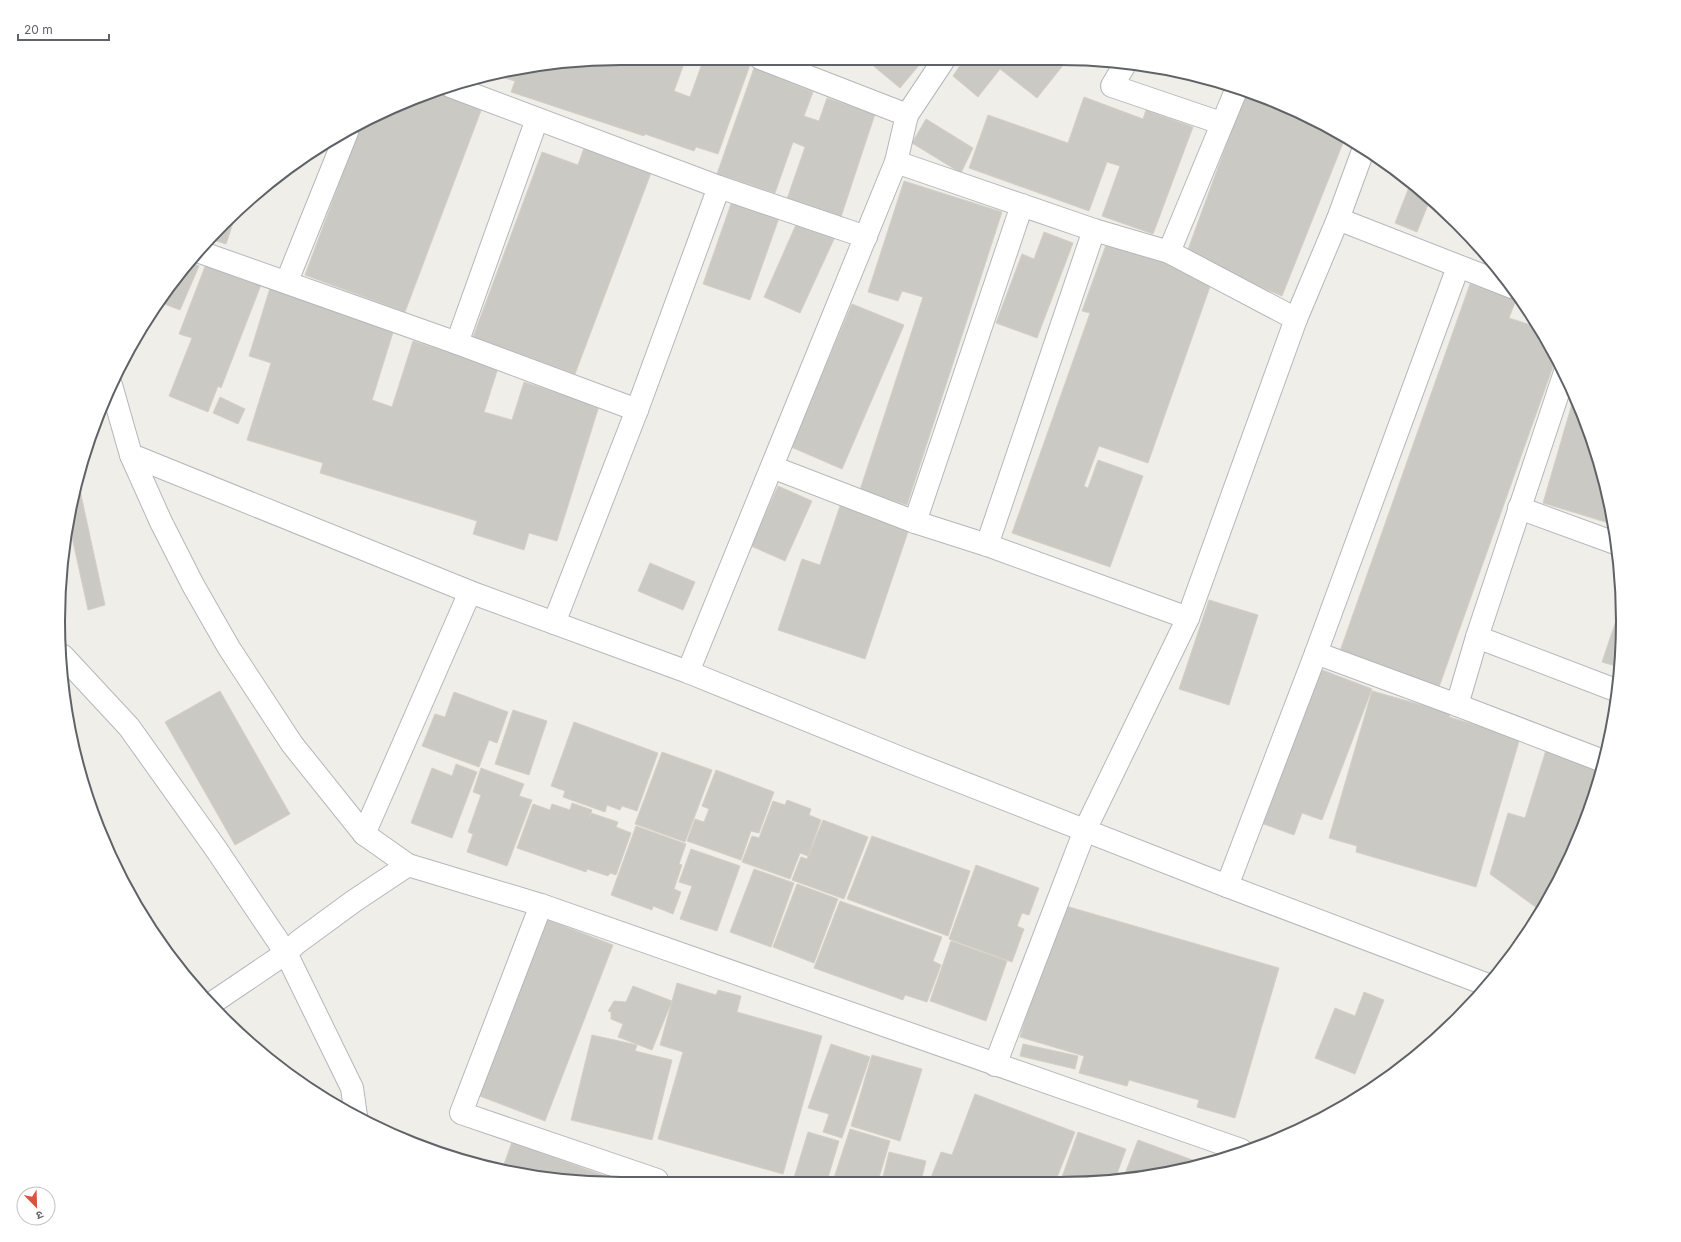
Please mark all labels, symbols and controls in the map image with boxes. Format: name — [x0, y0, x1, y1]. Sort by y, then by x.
scale bar — [18, 16, 109, 42]
text: 20 m — [24, 22, 53, 37]
north arrow — [16, 1186, 56, 1226]
text: उ — [34, 1208, 46, 1223]

